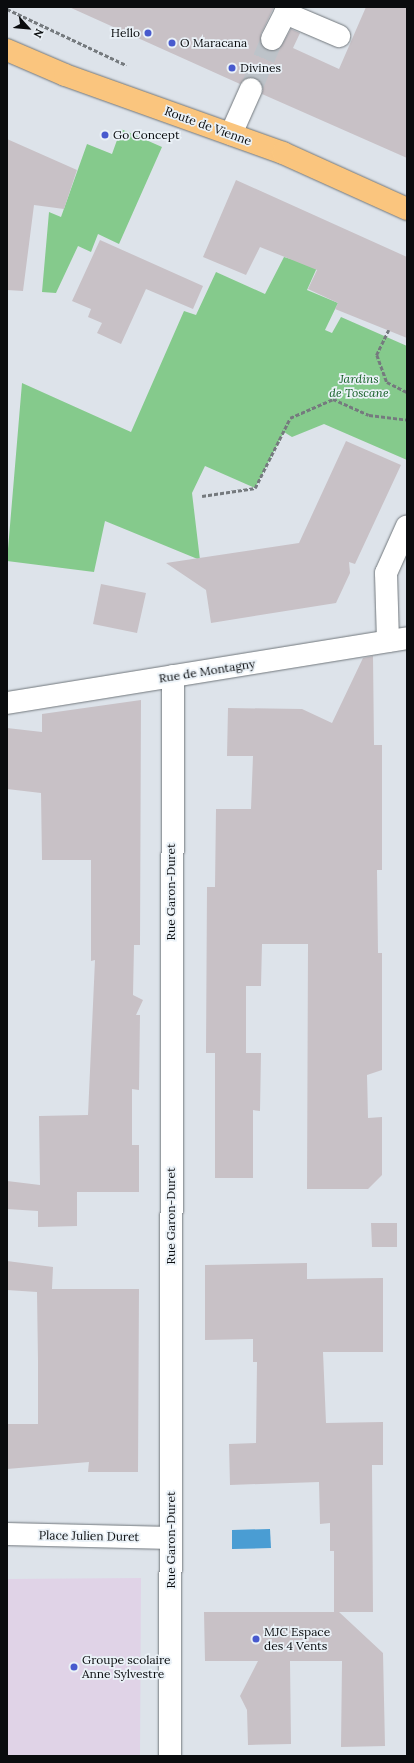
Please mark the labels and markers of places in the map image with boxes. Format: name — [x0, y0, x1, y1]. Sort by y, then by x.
place label: Hello — [111, 26, 140, 40]
marker: Hello — [143, 28, 153, 38]
place label: O Maracana — [180, 36, 247, 50]
marker: O Maracana — [167, 38, 177, 48]
place label: Divines — [240, 61, 281, 75]
marker: Divines — [227, 63, 237, 73]
place label: Go Concept — [113, 128, 180, 142]
marker: Go Concept — [100, 130, 110, 140]
place label: MJC Espace des 4 Vents — [264, 1625, 330, 1653]
marker: MJC Espace des 4 Vents — [251, 1634, 261, 1644]
place label: Groupe scolaire Anne Sylvestre — [82, 1653, 171, 1681]
marker: Groupe scolaire Anne Sylvestre — [69, 1662, 79, 1672]

